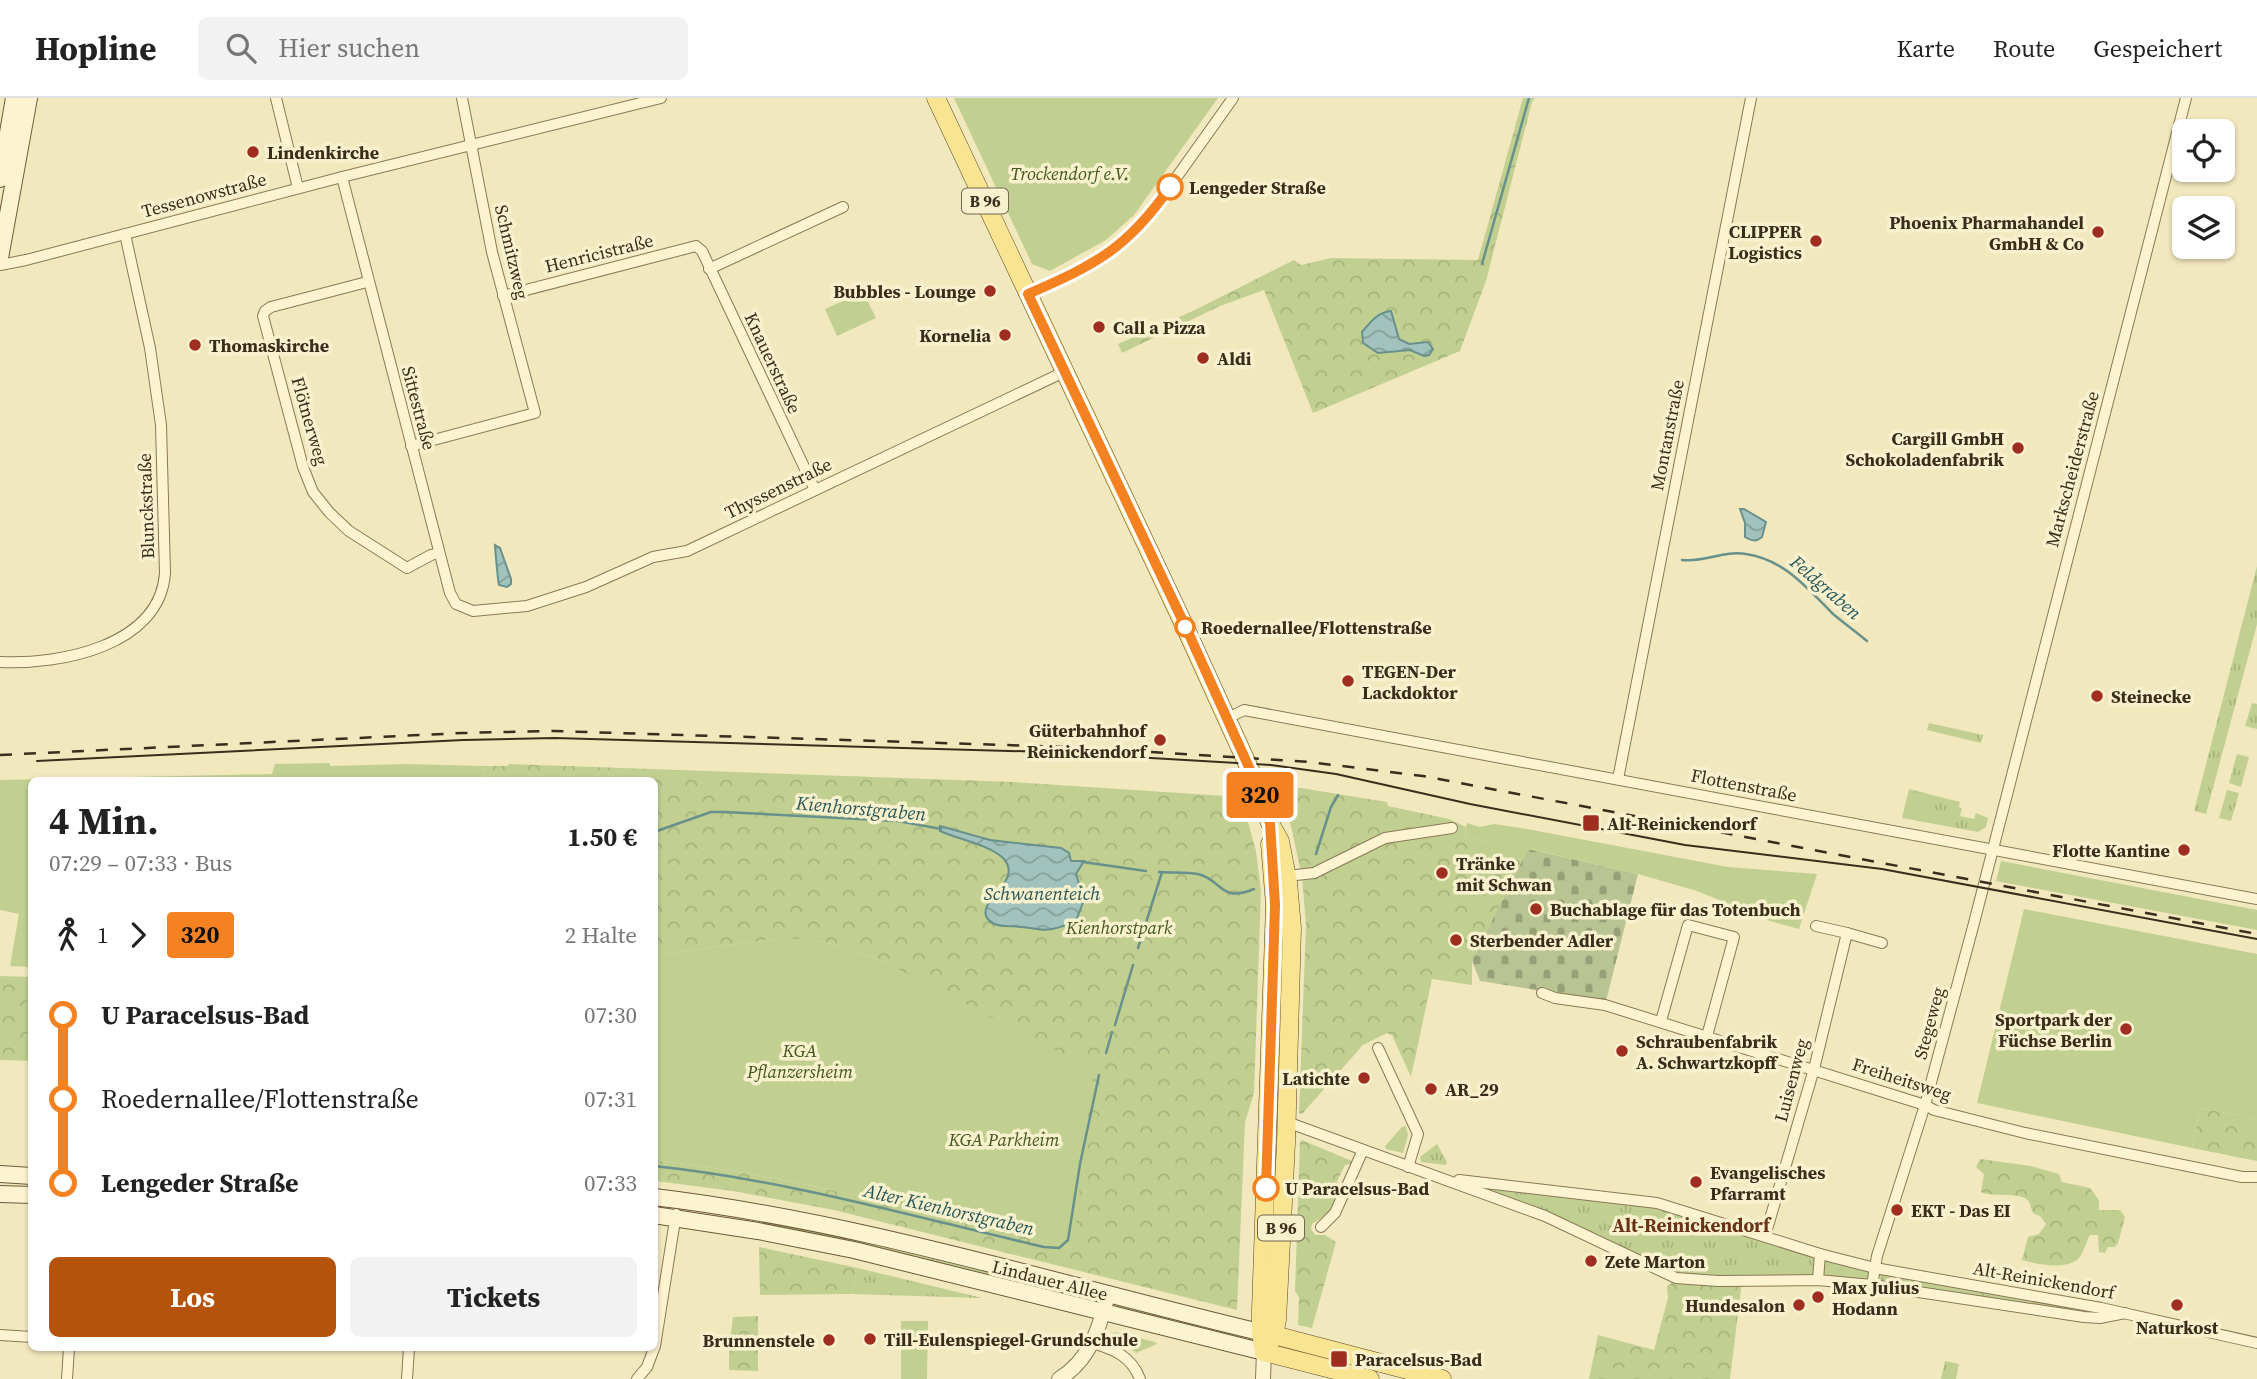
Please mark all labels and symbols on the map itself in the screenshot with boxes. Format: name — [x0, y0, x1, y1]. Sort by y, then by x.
place label: Lindenkirche — [267, 140, 379, 165]
marker: Lindenkirche — [245, 144, 261, 160]
park label: Trockendorf e.V. — [1011, 161, 1129, 186]
street label: Tessenowstraße — [139, 166, 269, 224]
marker: Lengeder Straße — [1157, 174, 1183, 200]
place label: Lengeder Straße — [1189, 175, 1326, 200]
road number: B 96 — [962, 188, 1008, 214]
street label: Schmitzweg — [489, 202, 535, 302]
place label: Phoenix Pharmahandel GmbH & Co — [1889, 210, 2084, 256]
place label: CLIPPER Logistics — [1728, 219, 1803, 265]
marker: Phoenix Pharmahandel GmbH & Co — [2090, 224, 2106, 240]
street label: Henricistraße — [542, 227, 656, 279]
marker: CLIPPER Logistics — [1808, 233, 1824, 249]
place label: Bubbles - Lounge — [833, 279, 976, 304]
marker: Bubbles - Lounge — [982, 283, 998, 299]
street label: Knauerstraße — [739, 308, 807, 418]
place label: Call a Pizza — [1113, 315, 1206, 340]
marker: Call a Pizza — [1091, 319, 1107, 335]
place label: Kornelia — [919, 323, 991, 348]
marker: Kornelia — [997, 327, 1013, 343]
place label: Thomaskirche — [209, 333, 329, 358]
marker: Thomaskirche — [187, 337, 203, 353]
place label: Aldi — [1217, 346, 1252, 371]
marker: Aldi — [1195, 350, 1211, 366]
street label: Sittestraße — [396, 363, 442, 453]
street label: Flötnerweg — [285, 374, 335, 468]
street label: Montanstraße — [1644, 377, 1690, 493]
street label: Markscheiderstraße — [2039, 388, 2105, 550]
place label: Cargill GmbH Schokoladenfabrik — [1845, 426, 2004, 472]
marker: Cargill GmbH Schokoladenfabrik — [2010, 440, 2026, 456]
street label: Thyssenstraße — [720, 451, 836, 525]
street label: Blunckstraße — [132, 453, 160, 559]
water label: Feldgraben — [1784, 548, 1867, 625]
place label: Roedernallee/Flottenstraße — [1201, 615, 1432, 640]
marker: Roedernallee/Flottenstraße — [1175, 617, 1195, 637]
place label: TEGEN-Der Lackdoktor — [1362, 659, 1458, 705]
marker: TEGEN-Der Lackdoktor — [1340, 673, 1356, 689]
place label: Steinecke — [2111, 684, 2191, 709]
marker: Steinecke — [2089, 688, 2105, 704]
place label: Güterbahnhof Reinickendorf — [1027, 718, 1148, 764]
marker: Güterbahnhof Reinickendorf — [1152, 732, 1168, 748]
street label: Flottenstraße — [1689, 762, 1799, 808]
line badge: 320 — [1220, 772, 1300, 818]
water label: Kienhorstgraben — [794, 789, 927, 827]
place label: Alt-Reinickendorf — [1607, 811, 1759, 836]
marker: Alt-Reinickendorf — [1581, 813, 1601, 833]
place label: Flotte Kantine — [2052, 838, 2170, 863]
marker: Flotte Kantine — [2176, 842, 2192, 858]
place label: Tränke mit Schwan — [1456, 851, 1552, 897]
marker: Tränke mit Schwan — [1434, 865, 1450, 881]
water label: Schwanenteich — [984, 880, 1101, 906]
place label: Buchablage für das Totenbuch — [1550, 897, 1801, 922]
marker: Buchablage für das Totenbuch — [1528, 901, 1544, 917]
park label: Kienhorstpark — [1065, 915, 1173, 940]
place label: Sterbender Adler — [1470, 928, 1614, 953]
marker: Sterbender Adler — [1448, 932, 1464, 948]
street label: Stegeweg — [1907, 984, 1951, 1062]
place label: Sportpark der Füchse Berlin — [1995, 1007, 2113, 1053]
marker: Sportpark der Füchse Berlin — [2118, 1021, 2134, 1037]
place label: Schraubenfabrik A. Schwartzkopff — [1636, 1029, 1779, 1075]
street label: Luisenweg — [1768, 1036, 1814, 1124]
park label: KGA Pflanzersheim — [746, 1038, 853, 1084]
marker: Schraubenfabrik A. Schwartzkopff — [1614, 1043, 1630, 1059]
street label: Freiheitsweg — [1849, 1051, 1955, 1107]
place label: Latichte — [1282, 1066, 1350, 1091]
marker: Latichte — [1356, 1070, 1372, 1086]
place label: AR_29 — [1445, 1077, 1499, 1102]
marker: AR_29 — [1423, 1081, 1439, 1097]
park label: KGA Parkheim — [947, 1127, 1060, 1152]
place label: Evangelisches Pfarramt — [1710, 1160, 1825, 1206]
marker: Evangelisches Pfarramt — [1688, 1174, 1704, 1190]
marker: U Paracelsus-Bad — [1253, 1175, 1279, 1201]
place label: U Paracelsus-Bad — [1285, 1176, 1429, 1201]
water label: Alter Kienhorstgraben — [860, 1177, 1037, 1241]
place label: EKT - Das EI — [1911, 1198, 2011, 1223]
marker: EKT - Das EI — [1889, 1202, 1905, 1218]
district label: Alt-Reinickendorf — [1612, 1212, 1772, 1238]
road number: B 96 — [1258, 1216, 1304, 1240]
place label: Zete Marton — [1605, 1249, 1705, 1274]
marker: Zete Marton — [1583, 1253, 1599, 1269]
street label: Lindauer Allee — [989, 1254, 1111, 1306]
street label: Alt-Reinickendorf — [1971, 1255, 2118, 1305]
place label: Max Julius Hodann — [1832, 1275, 1919, 1321]
marker: Max Julius Hodann — [1810, 1289, 1826, 1305]
place label: Hundesalon — [1685, 1293, 1785, 1318]
marker: Hundesalon — [1791, 1297, 1807, 1313]
marker: Naturkost — [2169, 1297, 2185, 1313]
place label: Naturkost — [2136, 1315, 2219, 1340]
place label: Till-Eulenspiegel-Grundschule — [884, 1327, 1138, 1352]
place label: Brunnenstele — [703, 1328, 815, 1353]
marker: Till-Eulenspiegel-Grundschule — [862, 1331, 878, 1347]
marker: Brunnenstele — [821, 1332, 837, 1348]
place label: Paracelsus-Bad — [1355, 1347, 1482, 1372]
marker: Paracelsus-Bad — [1329, 1349, 1349, 1369]

